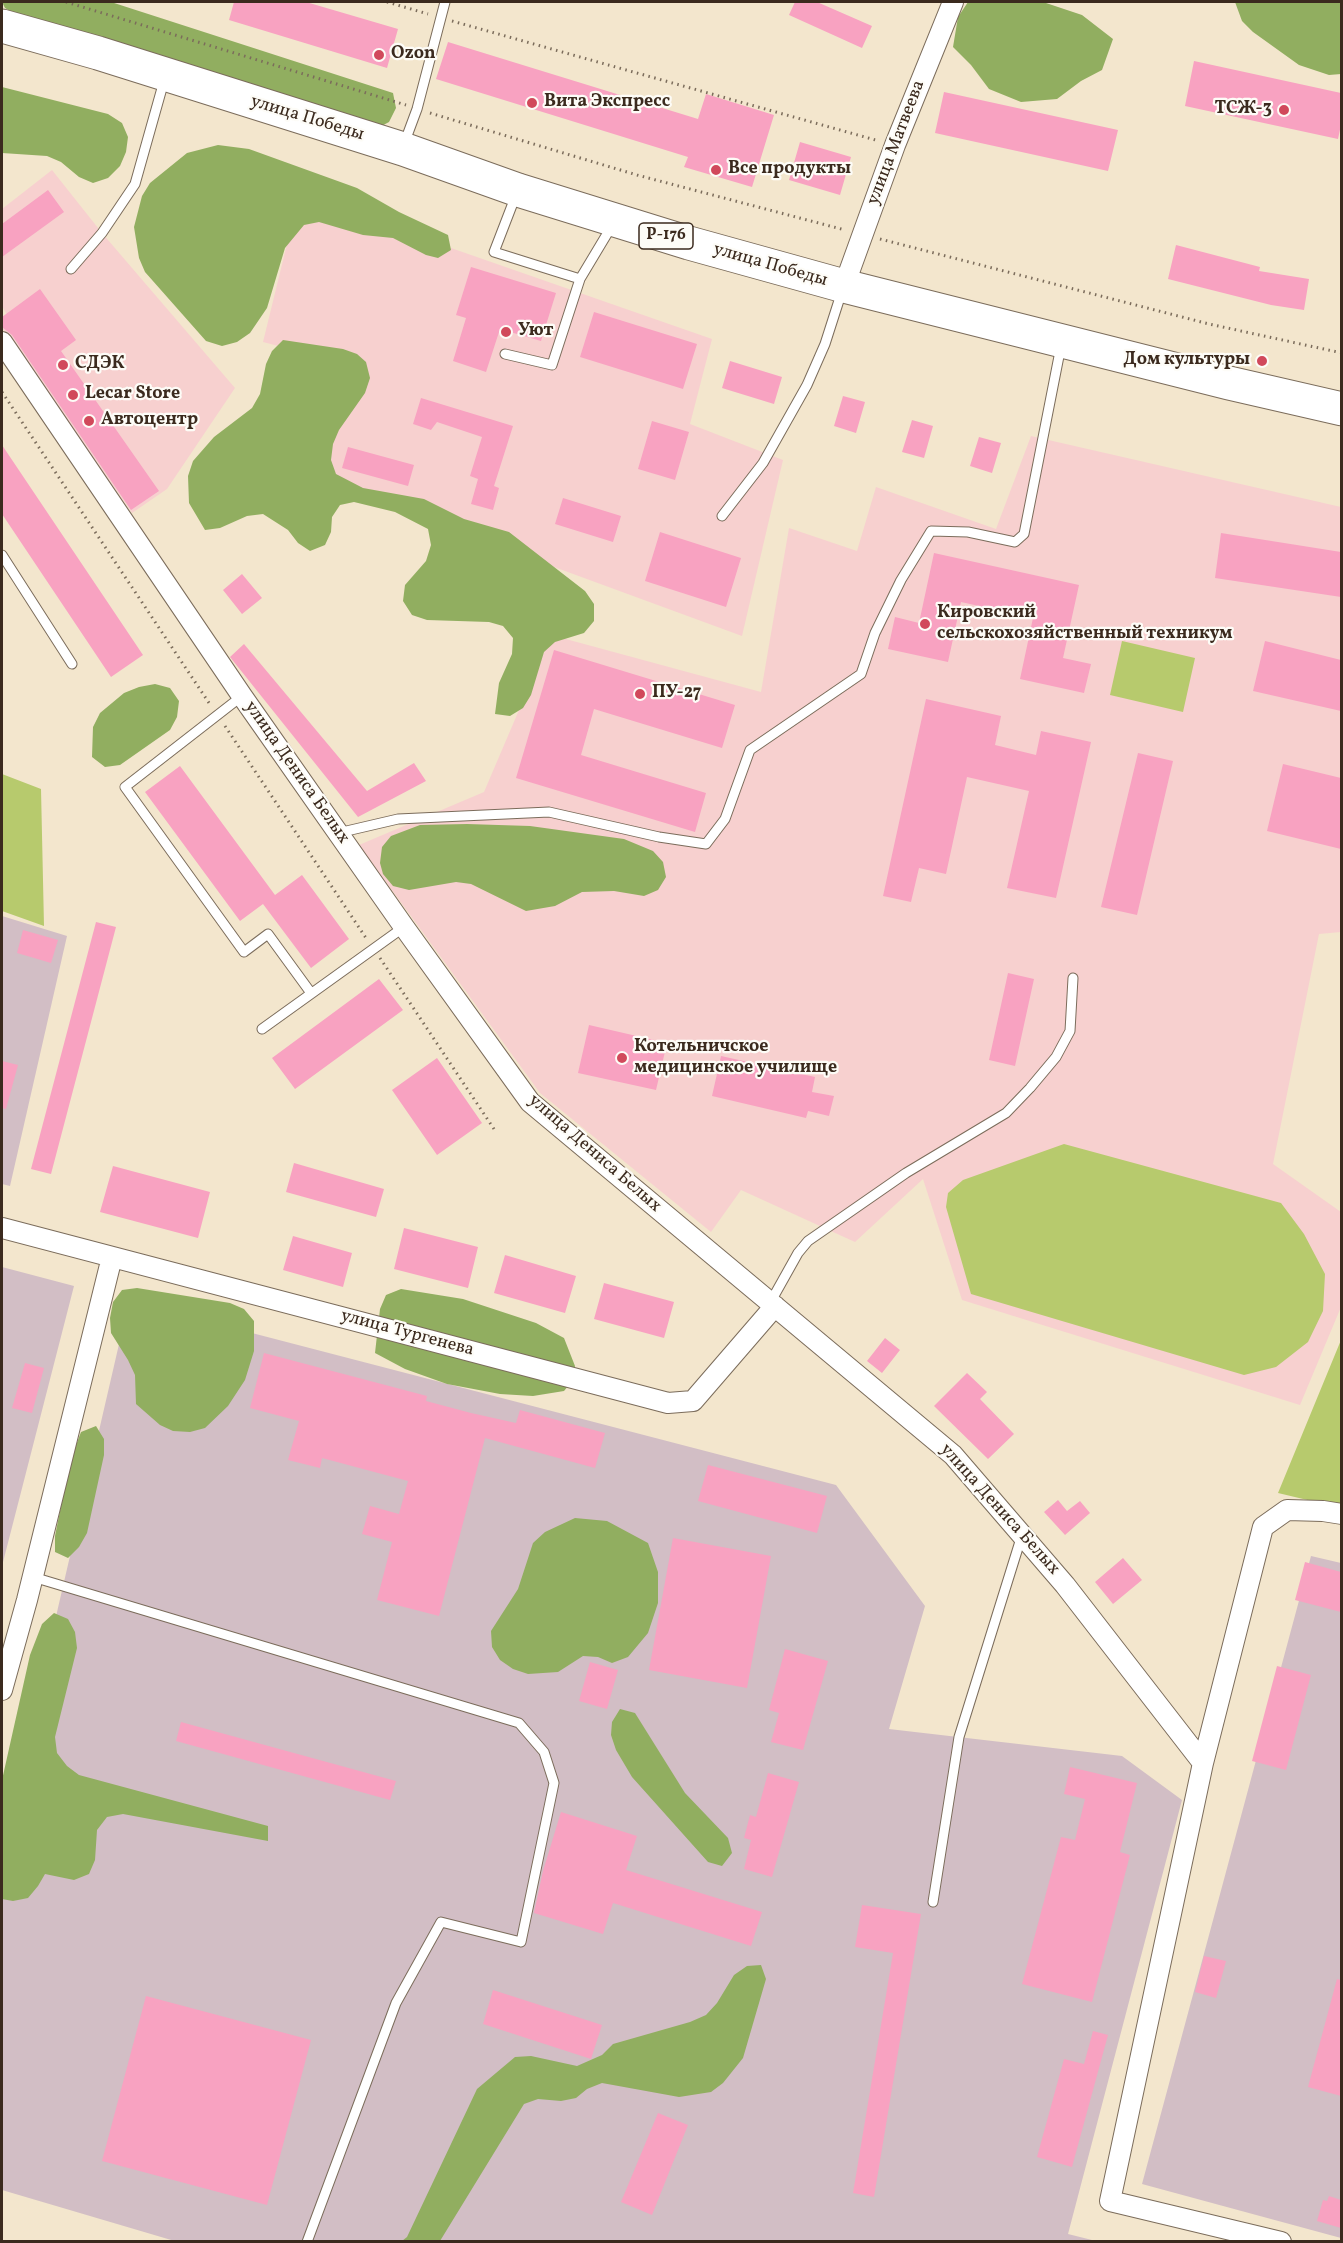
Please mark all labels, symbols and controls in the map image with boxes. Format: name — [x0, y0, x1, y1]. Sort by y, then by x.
place label: Ozon — [391, 44, 436, 66]
marker: Ozon — [372, 48, 386, 62]
street label: улица Матвеева — [863, 78, 931, 208]
street label: улица Победы — [248, 91, 366, 147]
place label: Вита Экспресс — [544, 92, 670, 114]
marker: Вита Экспресс — [525, 96, 539, 110]
place label: ТСЖ-3 — [1214, 99, 1272, 121]
marker: ТСЖ-3 — [1277, 103, 1291, 117]
place label: Все продукты — [728, 159, 851, 181]
marker: Все продукты — [709, 163, 723, 177]
road number: Р-176 — [639, 223, 693, 249]
street label: улица Победы — [711, 239, 829, 293]
place label: Уют — [518, 321, 553, 343]
marker: Уют — [499, 325, 513, 339]
place label: Дом культуры — [1123, 350, 1250, 372]
place label: СДЭК — [75, 354, 125, 376]
marker: Дом культуры — [1255, 354, 1269, 368]
marker: СДЭК — [56, 358, 70, 372]
place label: Lecar Store — [85, 384, 180, 406]
marker: Lecar Store — [66, 388, 80, 402]
place label: Автоцентр — [101, 410, 198, 432]
marker: Автоцентр — [82, 414, 96, 428]
place label: Кировский сельскохозяйственный техникум — [937, 603, 1233, 646]
marker: Кировский сельскохозяйственный техникум — [918, 617, 932, 631]
place label: ПУ-27 — [652, 683, 701, 705]
marker: ПУ-27 — [633, 687, 647, 701]
street label: улица Дениса Белых — [239, 697, 353, 849]
place label: Котельничское медицинское училище — [634, 1037, 837, 1080]
marker: Котельничское медицинское училище — [615, 1051, 629, 1065]
street label: улица Дениса Белых — [523, 1090, 665, 1218]
street label: улица Тургенева — [338, 1306, 476, 1362]
street label: улица Дениса Белых — [934, 1440, 1064, 1580]

